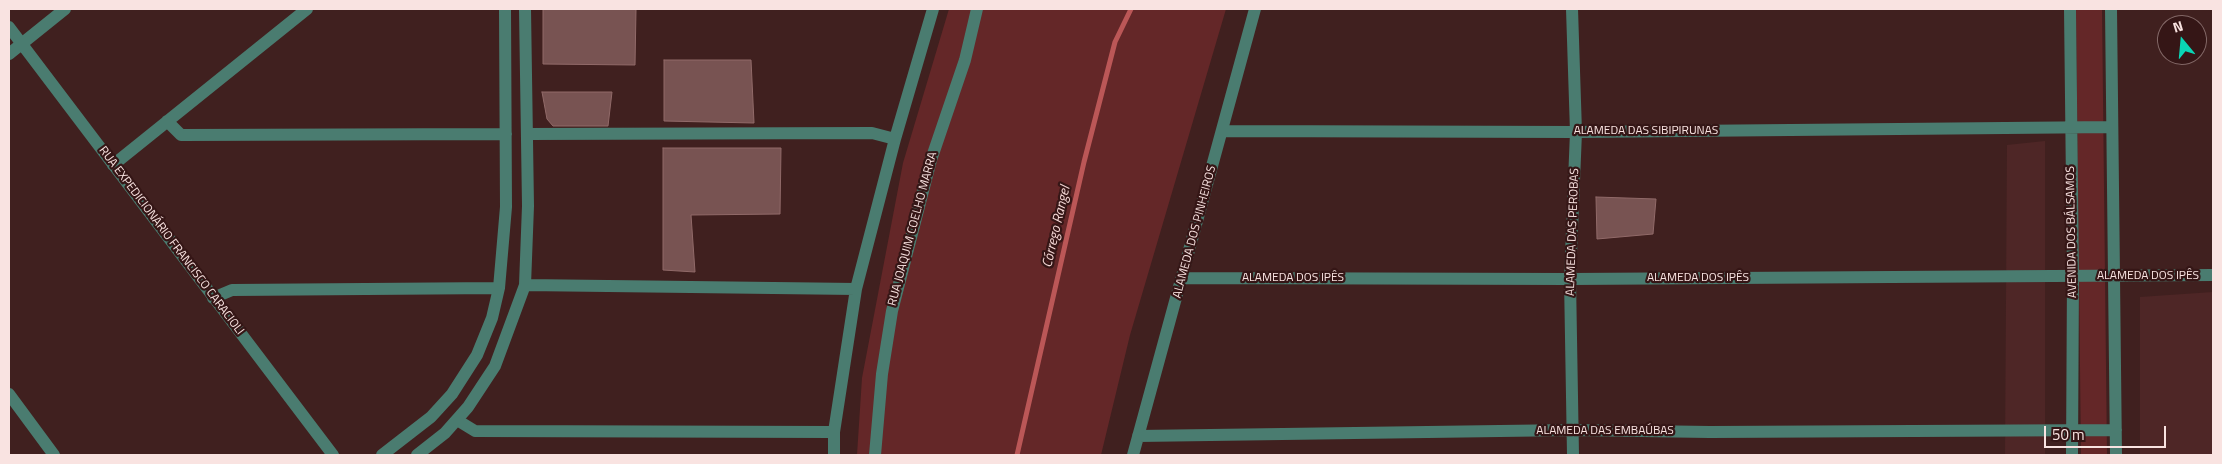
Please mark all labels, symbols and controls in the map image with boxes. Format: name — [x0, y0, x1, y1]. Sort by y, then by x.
north arrow — [2157, 15, 2207, 65]
text: N — [2170, 15, 2185, 38]
street label: ALAMEDA DAS SIBIPIRUNAS — [1574, 124, 1718, 138]
street label: RUA EXPEDICIONÁRIO FRANCISCO CARACIOLI — [95, 144, 247, 338]
street label: RUA JOAQUIM COELHO MARRA — [885, 150, 941, 308]
street label: ALAMEDA DOS PINHEIROS — [1170, 164, 1220, 300]
street label: AVENIDA DOS BÁLSAMOS — [2064, 166, 2080, 298]
street label: ALAMEDA DAS PEROBAS — [1564, 168, 1582, 296]
water label: Córrego Rangel — [1039, 185, 1075, 269]
street label: ALAMEDA DOS IPÊS — [2097, 269, 2199, 283]
street label: ALAMEDA DOS IPÊS — [1242, 271, 1344, 285]
street label: ALAMEDA DOS IPÊS — [1647, 271, 1749, 285]
scale bar — [2047, 416, 2170, 448]
text: 50 m — [2052, 423, 2085, 446]
street label: ALAMEDA DAS EMBAÚBAS — [1536, 424, 1674, 438]

